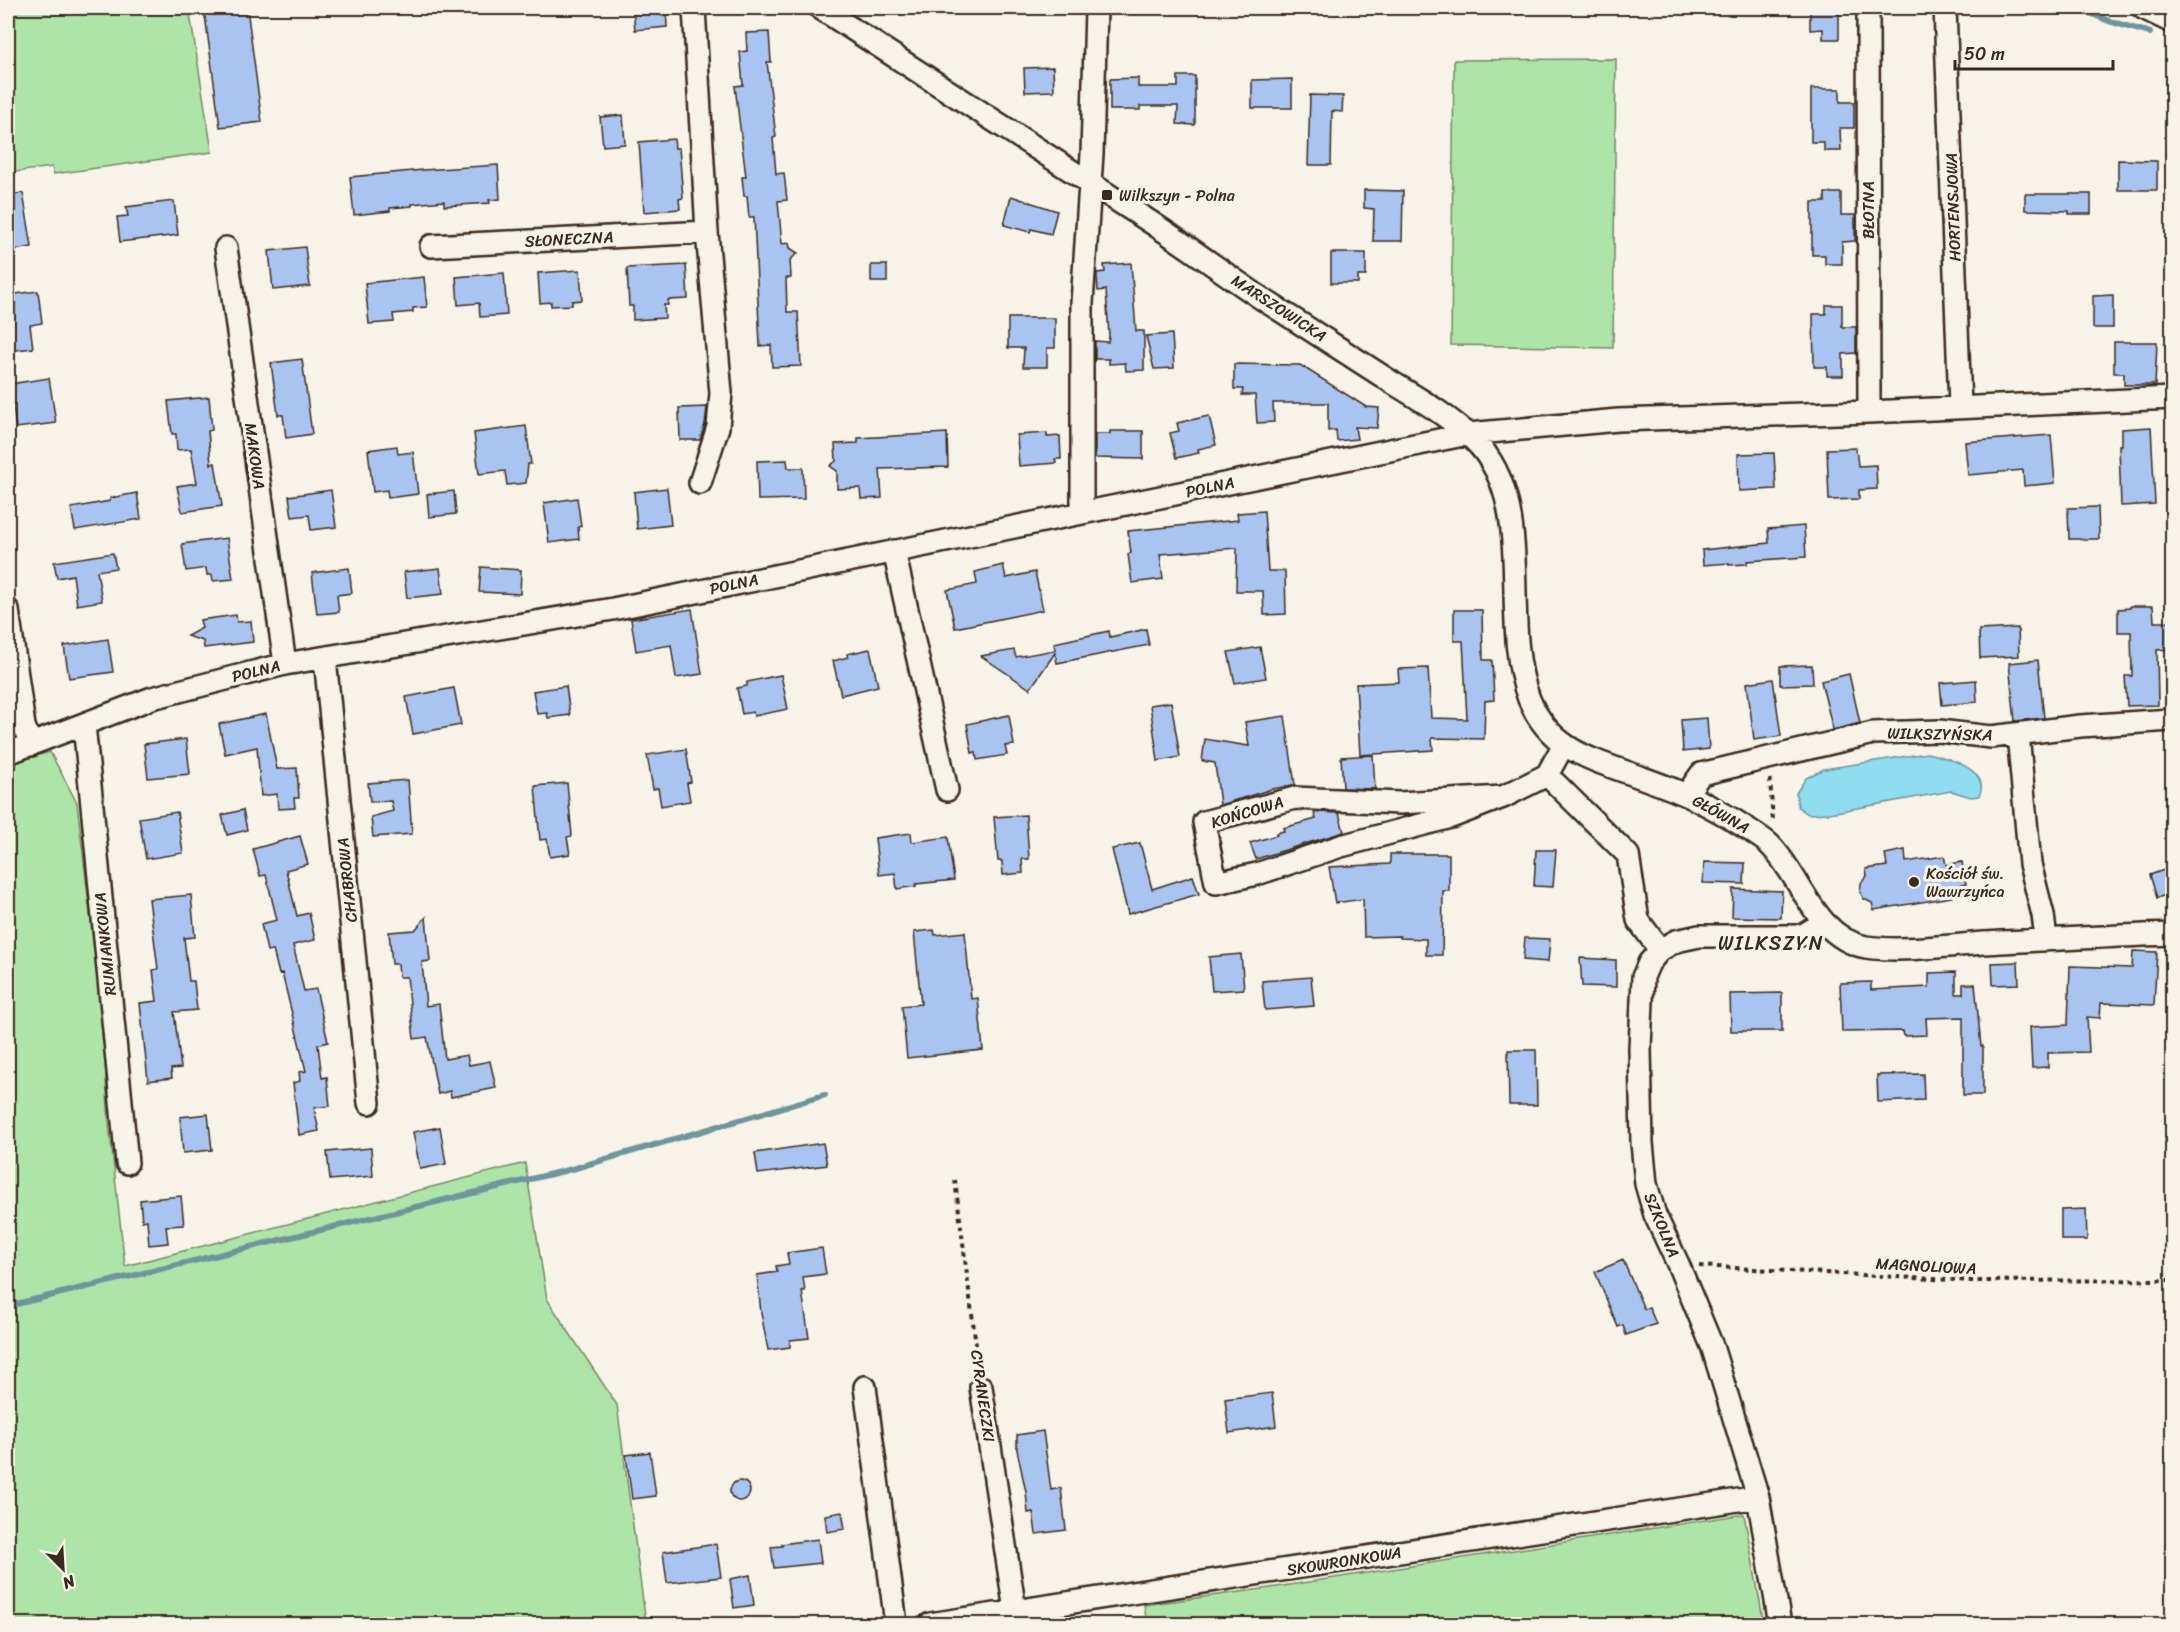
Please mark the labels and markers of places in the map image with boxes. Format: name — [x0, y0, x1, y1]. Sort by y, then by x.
place label: Wilkszyn - Polna — [1119, 181, 1236, 210]
marker: Wilkszyn - Polna — [1100, 188, 1114, 202]
place label: Kościół św. Wawrzyńca — [1926, 859, 2005, 906]
marker: Kościół św. Wawrzyńca — [1907, 875, 1921, 889]

